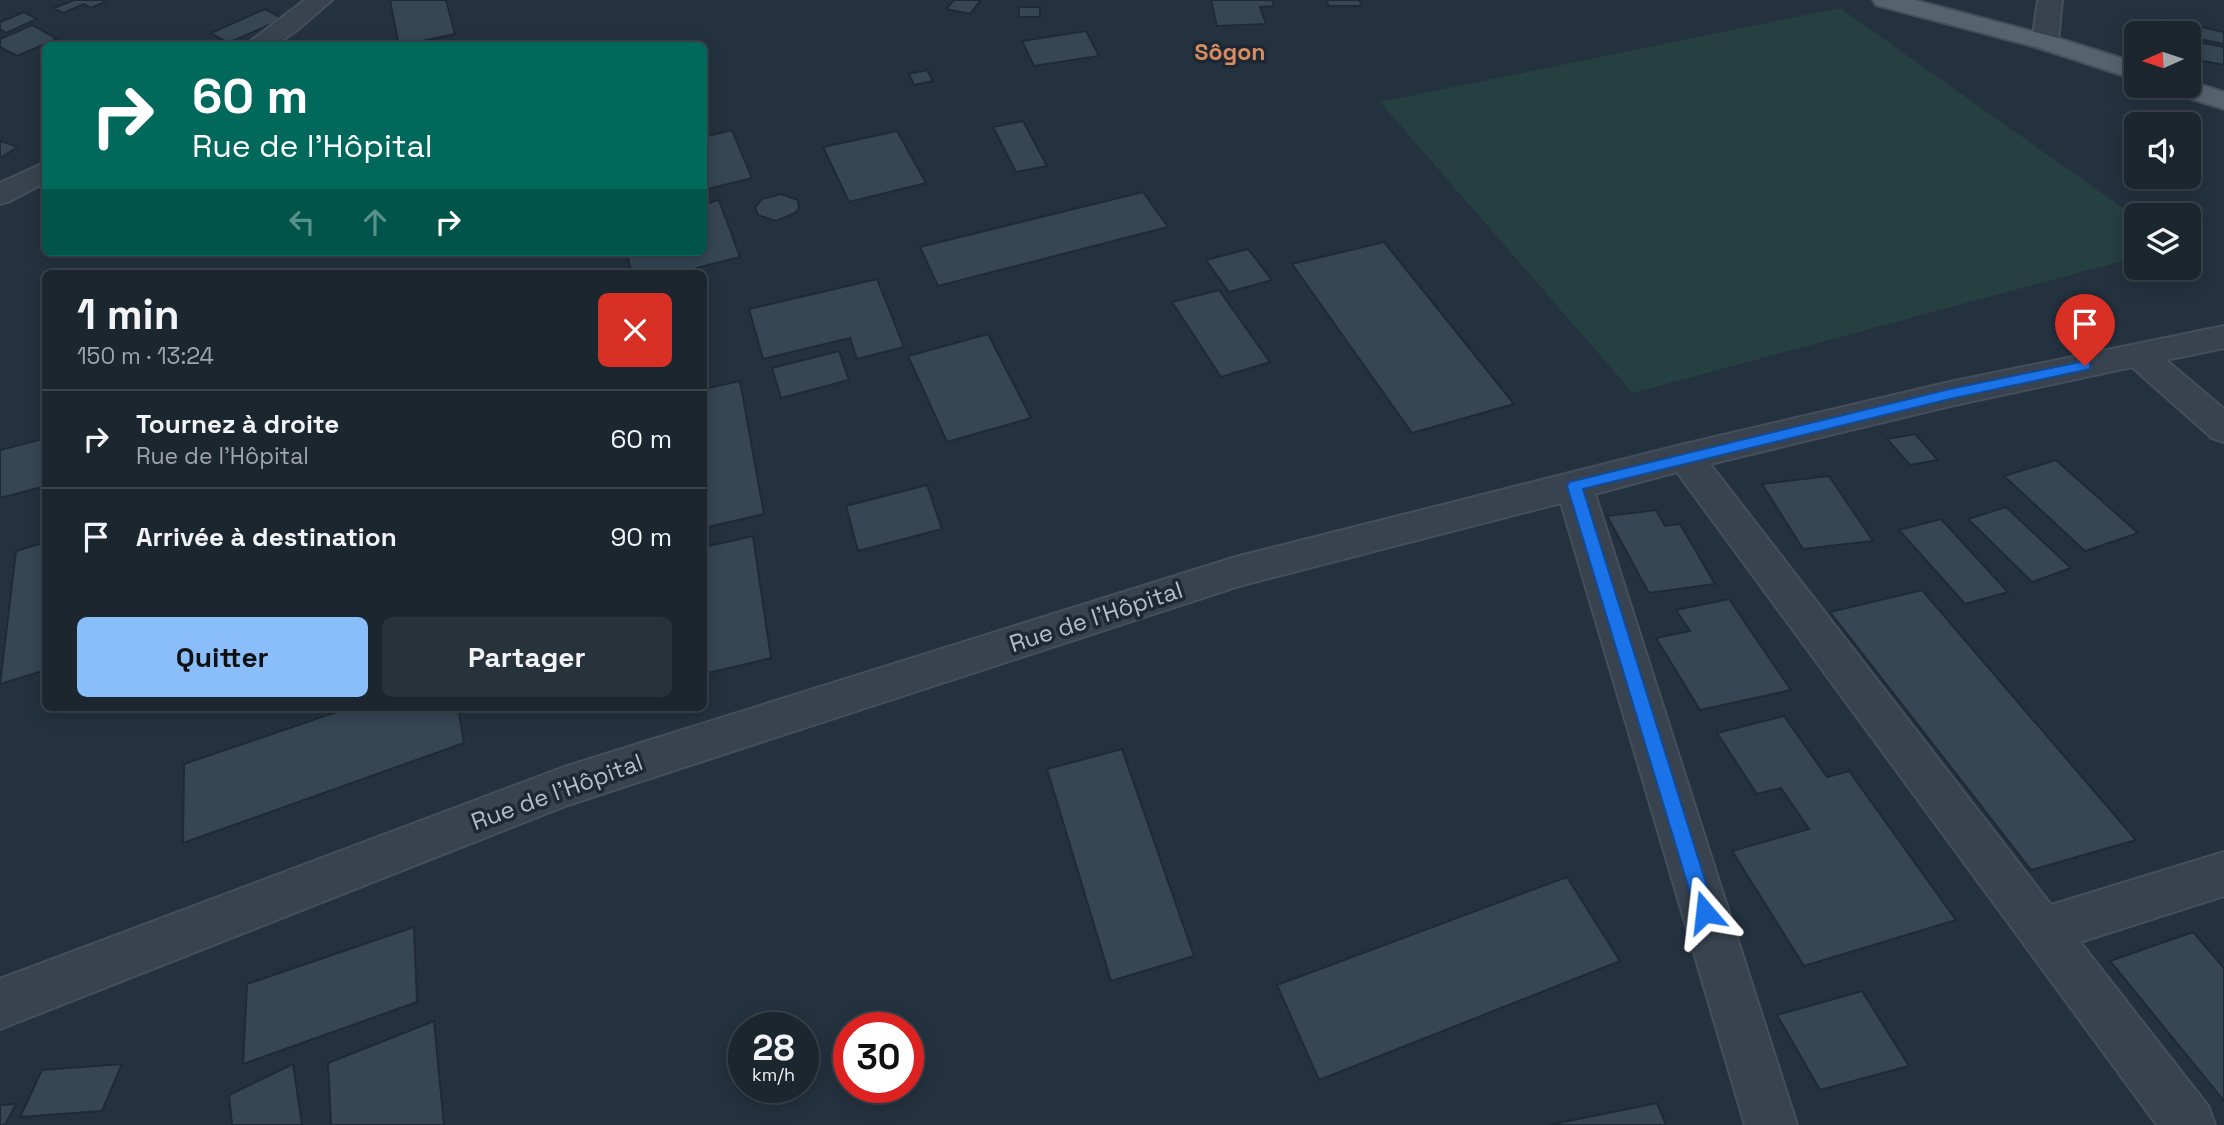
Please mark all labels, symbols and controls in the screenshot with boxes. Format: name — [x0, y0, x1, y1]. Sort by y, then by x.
north arrow — [2124, 21, 2202, 98]
map controls — [2124, 21, 2201, 280]
district label: Sôgon — [1195, 37, 1265, 67]
text: 60 m — [192, 65, 308, 127]
icon: right — [77, 70, 168, 161]
button: sound — [2124, 112, 2201, 189]
text: Rue de l'Hôpital — [192, 126, 433, 166]
icon: left — [283, 203, 321, 241]
icon: ahead — [356, 203, 394, 241]
icon: right — [429, 203, 467, 241]
button: layers — [2124, 203, 2201, 280]
text: 1 min — [77, 288, 180, 341]
button: close — [598, 293, 672, 367]
pin — [2055, 294, 2115, 366]
icon: arrive — [2066, 305, 2104, 343]
text: 150 m · 13:24 — [77, 341, 214, 371]
text: Tournez à droite — [136, 407, 339, 441]
icon: right — [77, 420, 115, 458]
text: 60 m — [610, 422, 672, 456]
text: Rue de l'Hôpital — [136, 441, 309, 471]
icon: arrive — [77, 518, 115, 556]
text: Arrivée à destination — [136, 520, 397, 554]
text: 90 m — [610, 520, 672, 554]
street label: Rue de l'Hôpital — [1005, 574, 1186, 659]
button: Quitter — [77, 617, 368, 697]
button: Partager — [382, 617, 672, 697]
street label: Rue de l'Hôpital — [467, 746, 647, 837]
position arrow — [1668, 875, 1742, 949]
speed limit sign: 30 — [833, 1012, 924, 1103]
text: 28 — [753, 1026, 794, 1070]
text: km/h — [752, 1063, 795, 1086]

